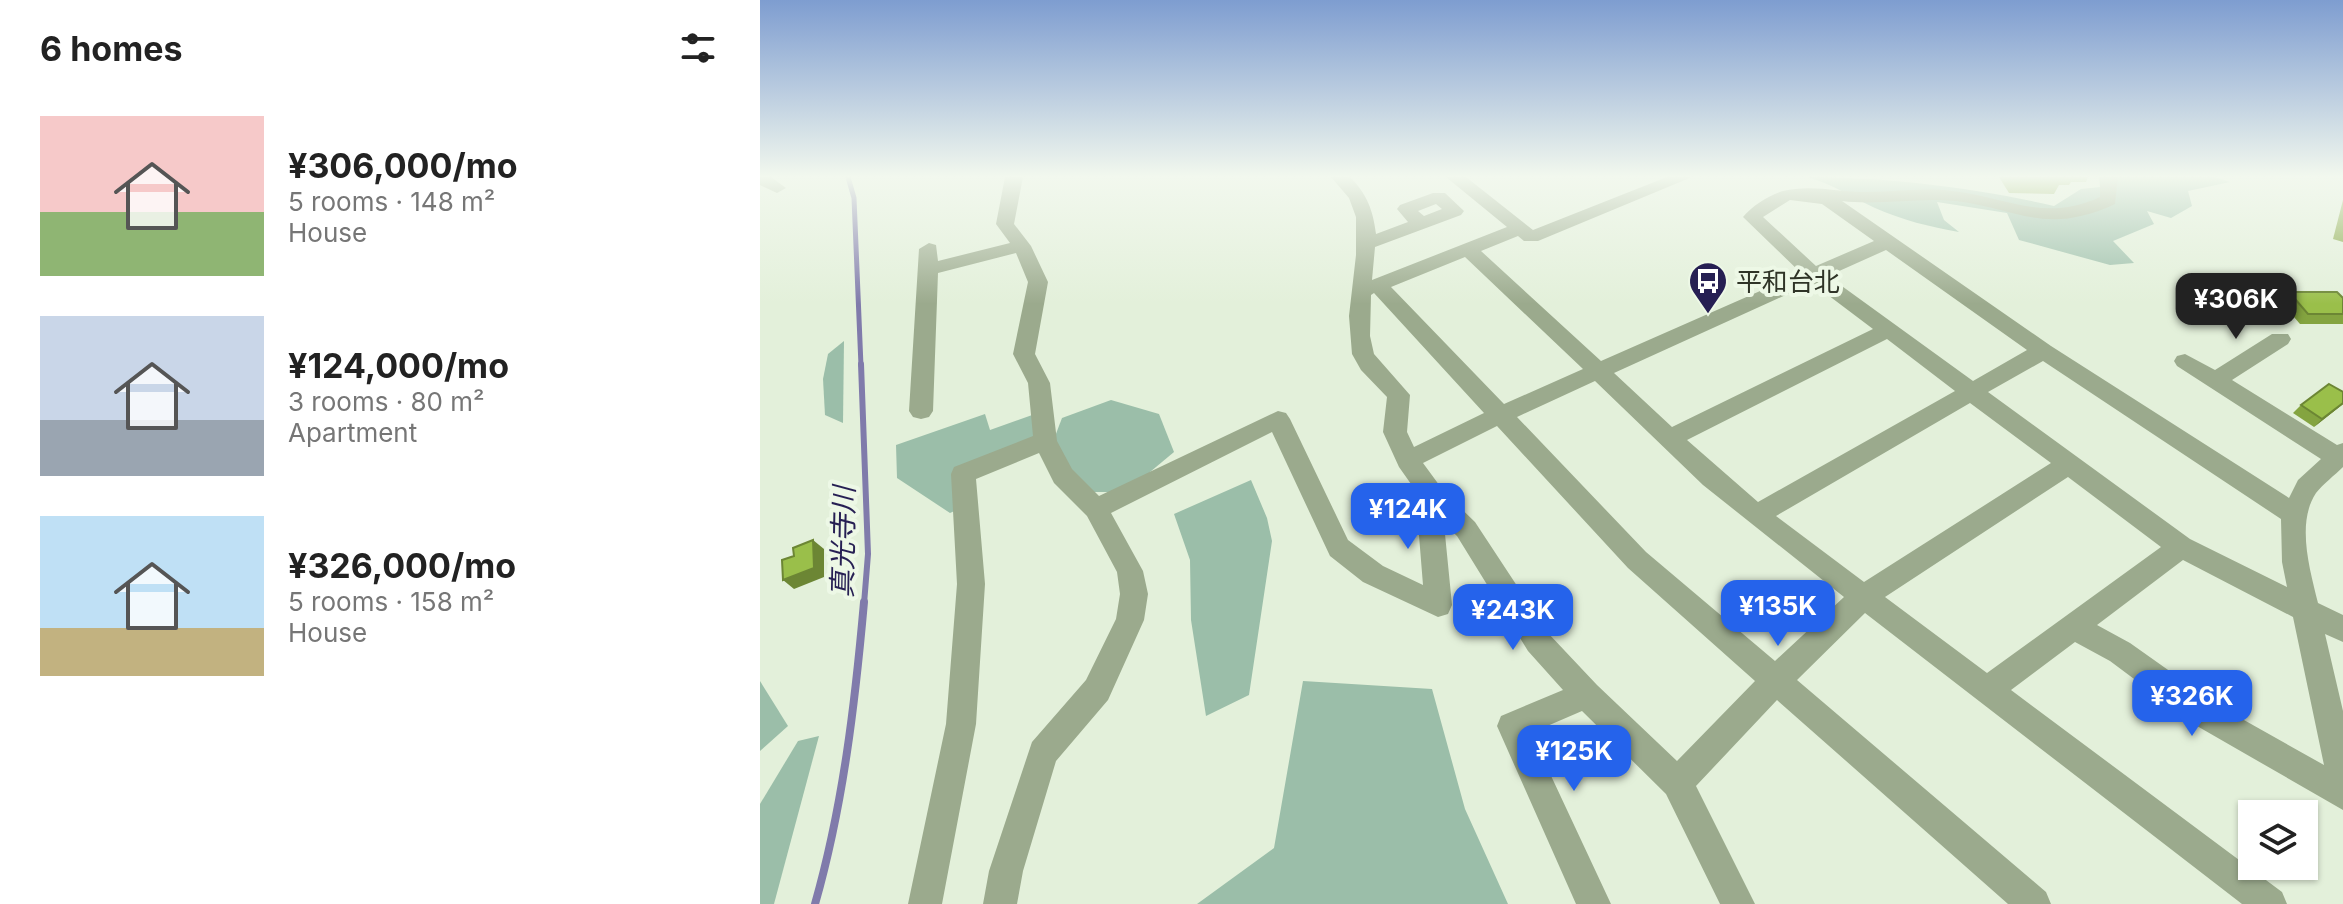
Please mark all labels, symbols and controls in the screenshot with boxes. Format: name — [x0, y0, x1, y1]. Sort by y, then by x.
icon: filters — [676, 26, 720, 70]
text: 6 homes — [40, 28, 182, 69]
text: ¥306,000/mo — [288, 145, 518, 186]
icon: home — [104, 148, 200, 244]
text: 5 rooms · 148 m² — [288, 186, 495, 217]
text: House — [288, 217, 367, 248]
bus stop icon: 平和台北 — [1687, 260, 1729, 315]
place label: 平和台北 — [1736, 266, 1840, 297]
pin: ¥306K — [2180, 273, 2292, 341]
text: ¥306K — [2194, 283, 2278, 314]
text: ¥124,000/mo — [288, 345, 509, 386]
icon: home — [104, 348, 200, 444]
text: 3 rooms · 80 m² — [288, 386, 485, 417]
text: Apartment — [288, 417, 417, 448]
water label: 真光寺川 — [825, 483, 861, 598]
pin: ¥124K — [1352, 483, 1464, 551]
text: ¥124K — [1369, 493, 1447, 524]
text: ¥326,000/mo — [288, 545, 516, 586]
icon: home — [104, 548, 200, 644]
pin: ¥135K — [1722, 580, 1834, 648]
pin: ¥243K — [1457, 584, 1569, 652]
text: 5 rooms · 158 m² — [288, 586, 494, 617]
text: ¥135K — [1739, 590, 1817, 621]
text: ¥243K — [1471, 594, 1555, 625]
text: House — [288, 617, 367, 648]
pin: ¥326K — [2136, 670, 2248, 738]
text: ¥326K — [2150, 680, 2234, 711]
pin: ¥125K — [1518, 725, 1630, 793]
text: ¥125K — [1535, 735, 1613, 766]
map controls — [2238, 800, 2318, 880]
button: layers — [2238, 800, 2318, 880]

